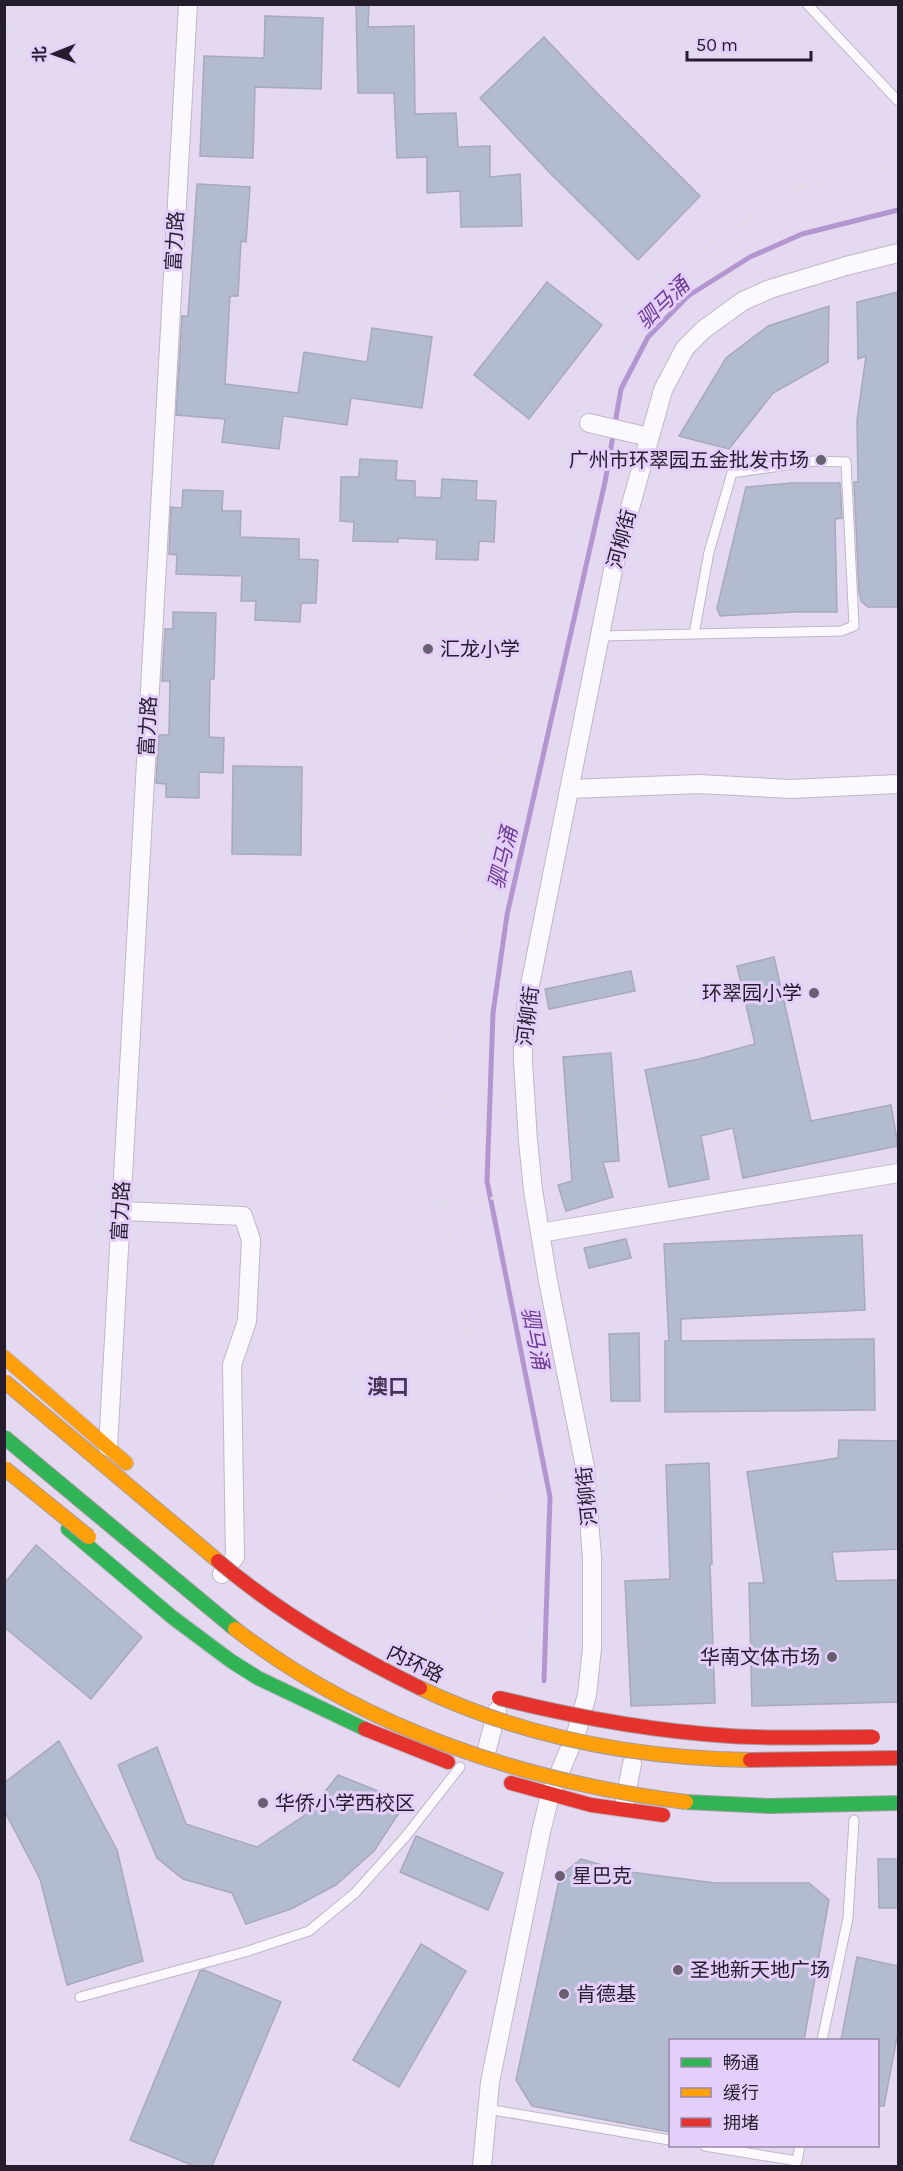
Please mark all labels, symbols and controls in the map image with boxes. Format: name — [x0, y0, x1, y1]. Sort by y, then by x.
north arrow — [24, 24, 84, 84]
scale bar — [687, 24, 812, 62]
text: 50 m — [696, 34, 738, 56]
text: 北 — [30, 46, 49, 62]
street label: 富力路 — [162, 210, 188, 272]
water label: 驷马涌 — [632, 271, 695, 334]
place label: 广州市环翠园五金批发市场 — [569, 449, 809, 472]
marker: 广州市环翠园五金批发市场 — [814, 453, 828, 467]
street label: 河柳街 — [603, 507, 641, 571]
place label: 汇龙小学 — [440, 638, 520, 661]
marker: 汇龙小学 — [421, 642, 435, 656]
street label: 富力路 — [135, 695, 161, 757]
water label: 驷马涌 — [484, 823, 522, 891]
place label: 环翠园小学 — [702, 982, 802, 1005]
street label: 河柳街 — [513, 985, 543, 1047]
marker: 环翠园小学 — [807, 986, 821, 1000]
street label: 富力路 — [108, 1180, 134, 1242]
water label: 驷马涌 — [517, 1305, 553, 1373]
district label: 澳口 — [367, 1375, 409, 1399]
street label: 河柳街 — [572, 1465, 602, 1527]
street label: 内环路 — [383, 1641, 447, 1687]
place label: 华南文体市场 — [700, 1646, 820, 1669]
marker: 华南文体市场 — [825, 1650, 839, 1664]
place label: 华侨小学西校区 — [275, 1792, 415, 1815]
marker: 华侨小学西校区 — [256, 1796, 270, 1810]
place label: 星巴克 — [572, 1865, 632, 1888]
marker: 星巴克 — [553, 1869, 567, 1883]
place label: 圣地新天地广场 — [690, 1959, 830, 1982]
marker: 圣地新天地广场 — [671, 1963, 685, 1977]
place label: 肯德基 — [576, 1983, 636, 2006]
marker: 肯德基 — [557, 1987, 571, 2001]
legend — [669, 2039, 879, 2147]
text: 畅通 — [723, 2052, 759, 2074]
text: 缓行 — [723, 2082, 759, 2104]
text: 拥堵 — [723, 2112, 759, 2134]

